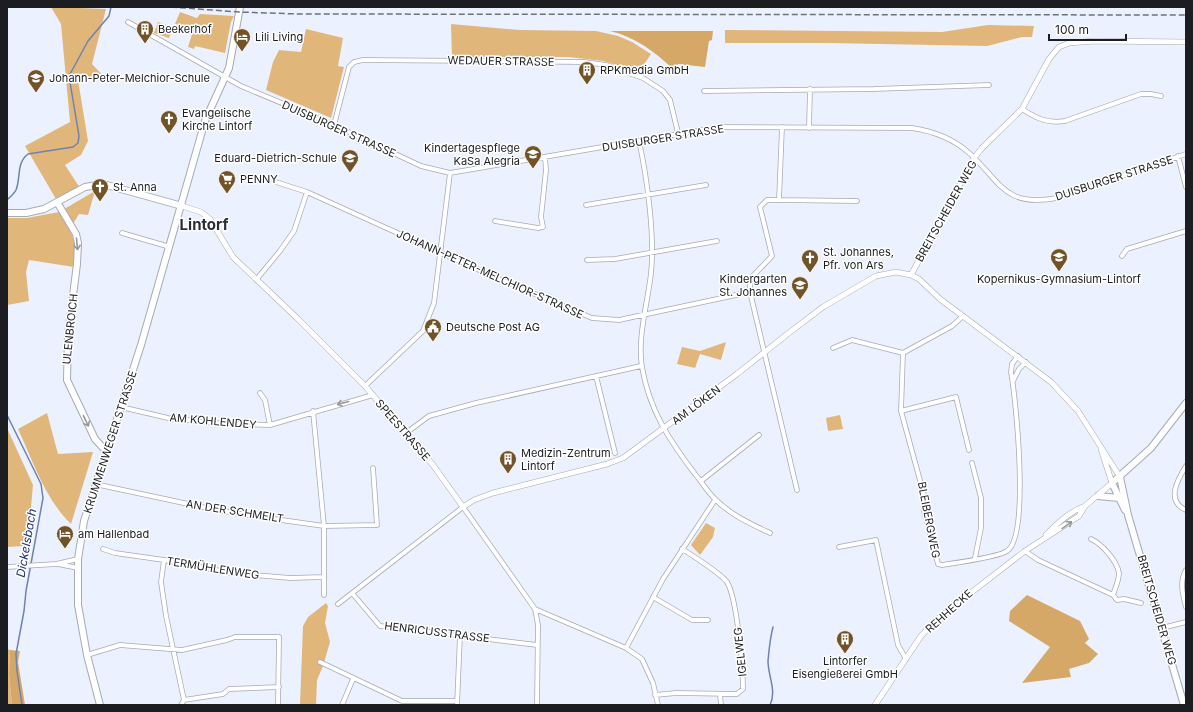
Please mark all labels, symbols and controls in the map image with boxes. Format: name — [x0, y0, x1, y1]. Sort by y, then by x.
scale bar — [1049, 16, 1126, 42]
building icon: Beekerhof — [135, 19, 155, 44]
place label: Beekerhof — [158, 22, 212, 36]
text: 100 m — [1055, 22, 1089, 37]
hotel icon: Lili Living — [232, 27, 252, 52]
place label: Lili Living — [255, 30, 303, 44]
street label: WEDAUER STRASSE — [447, 53, 555, 69]
building icon: RPKmedia GmbH — [577, 60, 597, 85]
place label: RPKmedia GmbH — [600, 63, 689, 77]
school or university icon: Johann-Peter-Melchior-Schule — [26, 68, 46, 93]
place label: Johann-Peter-Melchior-Schule — [49, 71, 210, 85]
street label: DUISBURGER STRASSE — [280, 98, 398, 160]
place label: Evangelische Kirche Lintorf — [182, 106, 252, 133]
church icon: Evangelische Kirche Lintorf — [159, 109, 179, 134]
street label: DUISBURGER STRASSE — [601, 121, 725, 155]
place label: Kindertagespflege KaSa Alegria — [424, 141, 520, 168]
school or university icon: Kindertagespflege KaSa Alegria — [523, 144, 543, 169]
school or university icon: Eduard-Dietrich-Schule — [340, 148, 360, 173]
place label: Eduard-Dietrich-Schule — [214, 151, 337, 165]
street label: DUISBURGER STRASSE — [1053, 152, 1175, 204]
street label: BREITSCHEIDER WEG — [912, 158, 980, 264]
supermarket icon: PENNY — [217, 169, 237, 194]
place label: PENNY — [240, 172, 278, 186]
church icon: St. Anna — [90, 177, 110, 202]
place label: St. Anna — [113, 180, 157, 194]
district label: Lintorf — [180, 215, 228, 234]
street label: JOHANN-PETER-MELCHIOR-STRASSE — [394, 226, 586, 322]
one-way arrow — [74, 237, 81, 250]
place label: St. Johannes, Pfr. von Ars — [823, 245, 894, 272]
school or university icon: Kopernikus-Gymnasium-Lintorf — [1049, 247, 1069, 272]
church icon: St. Johannes, Pfr. von Ars — [800, 248, 820, 273]
place label: Kindergarten St. Johannes — [719, 272, 787, 299]
place label: Kopernikus-Gymnasium-Lintorf — [977, 272, 1141, 286]
school or university icon: Kindergarten St. Johannes — [790, 275, 810, 300]
street label: ULENBROICH — [59, 293, 81, 365]
public building icon: Deutsche Post AG — [423, 317, 443, 342]
place label: Deutsche Post AG — [446, 320, 540, 334]
street label: KRUMMENWEGER STRASSE — [80, 369, 140, 515]
street label: AM LÖKEN — [669, 382, 723, 428]
street label: SPEESTRASSE — [372, 396, 434, 464]
one-way arrow — [337, 400, 350, 407]
street label: AM KOHLENDEY — [169, 410, 258, 432]
one-way arrow — [83, 414, 90, 426]
place label: Medizin-Zentrum Lintorf — [521, 446, 611, 473]
building icon: Medizin-Zentrum Lintorf — [498, 449, 518, 474]
street label: BLEIBERGWEG — [915, 481, 943, 559]
street label: AN DER SCHMEILT — [185, 496, 285, 526]
water label: Dickelsbach — [13, 507, 39, 579]
one-way arrow — [1061, 520, 1072, 529]
hotel icon: am Hallenbad — [55, 524, 75, 549]
place label: am Hallenbad — [78, 527, 149, 541]
street label: BREITSCHEIDER WEG — [1135, 553, 1179, 667]
street label: TERMÜHLENWEG — [166, 554, 260, 582]
street label: REHHECKE — [923, 586, 975, 636]
street label: HENRICUSSTRASSE — [384, 619, 490, 645]
street label: IGELWEG — [730, 627, 750, 677]
building icon: Lintorfer Eisengießerei GmbH — [835, 629, 855, 654]
place label: Lintorfer Eisengießerei GmbH — [792, 654, 898, 681]

